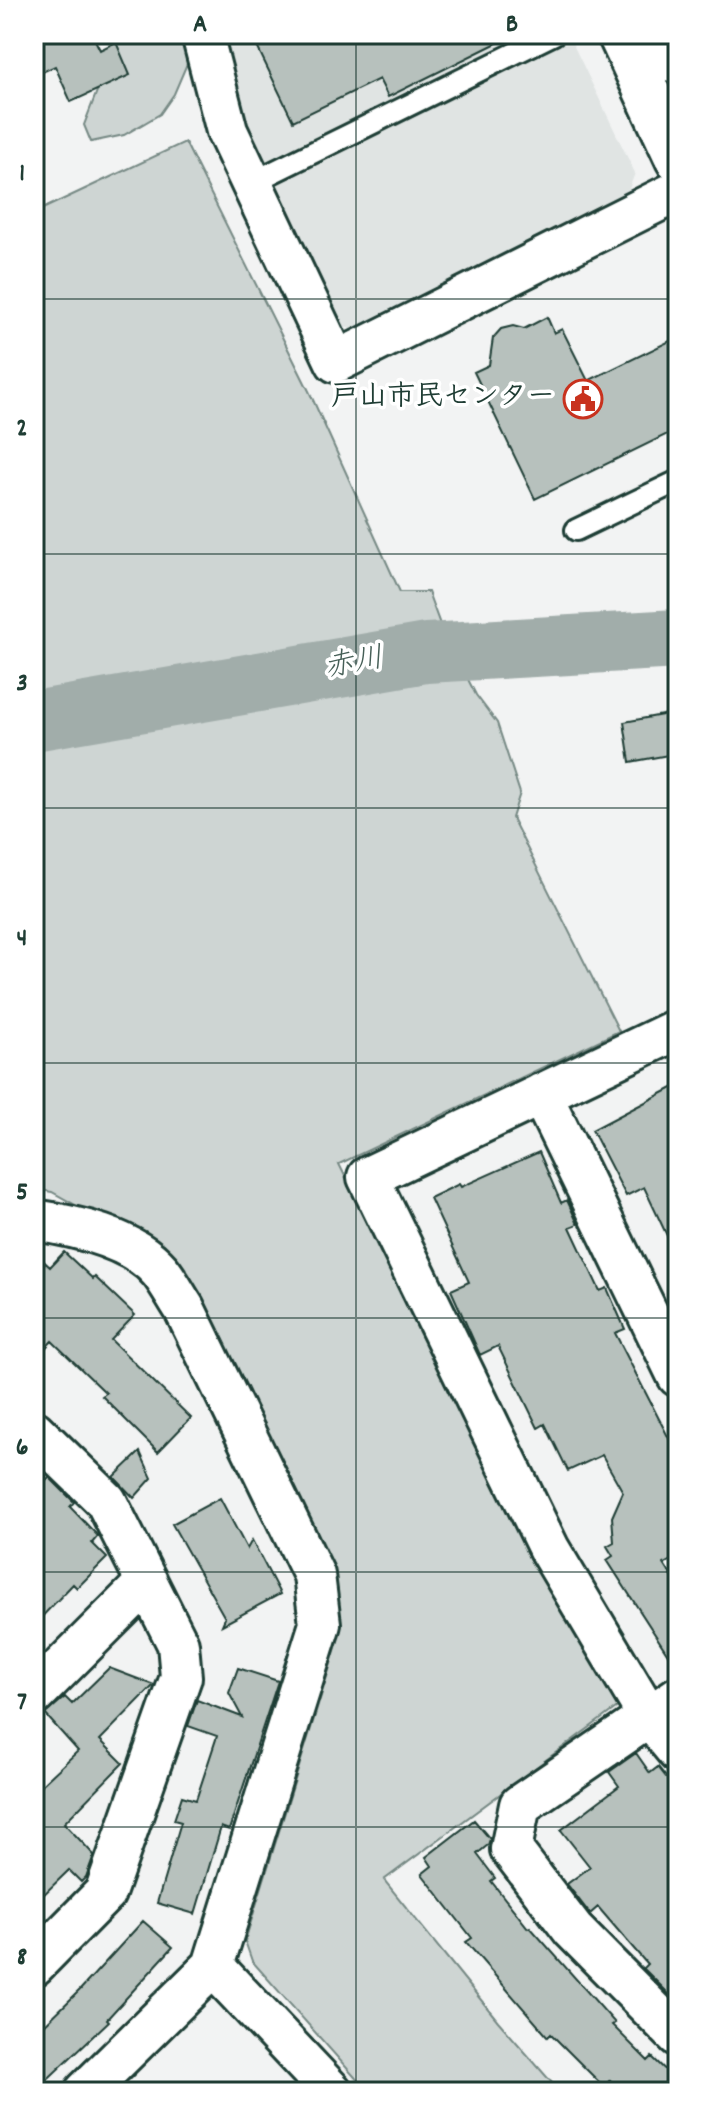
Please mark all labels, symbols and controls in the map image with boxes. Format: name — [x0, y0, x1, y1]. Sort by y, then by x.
text: A — [193, 7, 207, 44]
text: B — [506, 7, 518, 44]
text: 1 — [19, 156, 25, 193]
public building icon: 戸山市民センター — [562, 378, 604, 420]
place label: 戸山市民センター — [331, 379, 555, 419]
text: 2 — [16, 411, 28, 448]
water label: 赤川 — [321, 639, 387, 691]
text: 3 — [16, 666, 28, 703]
text: 4 — [17, 921, 27, 958]
text: 5 — [16, 1175, 28, 1212]
text: 6 — [16, 1430, 28, 1467]
text: 7 — [17, 1685, 27, 1722]
text: 8 — [17, 1940, 27, 1977]

